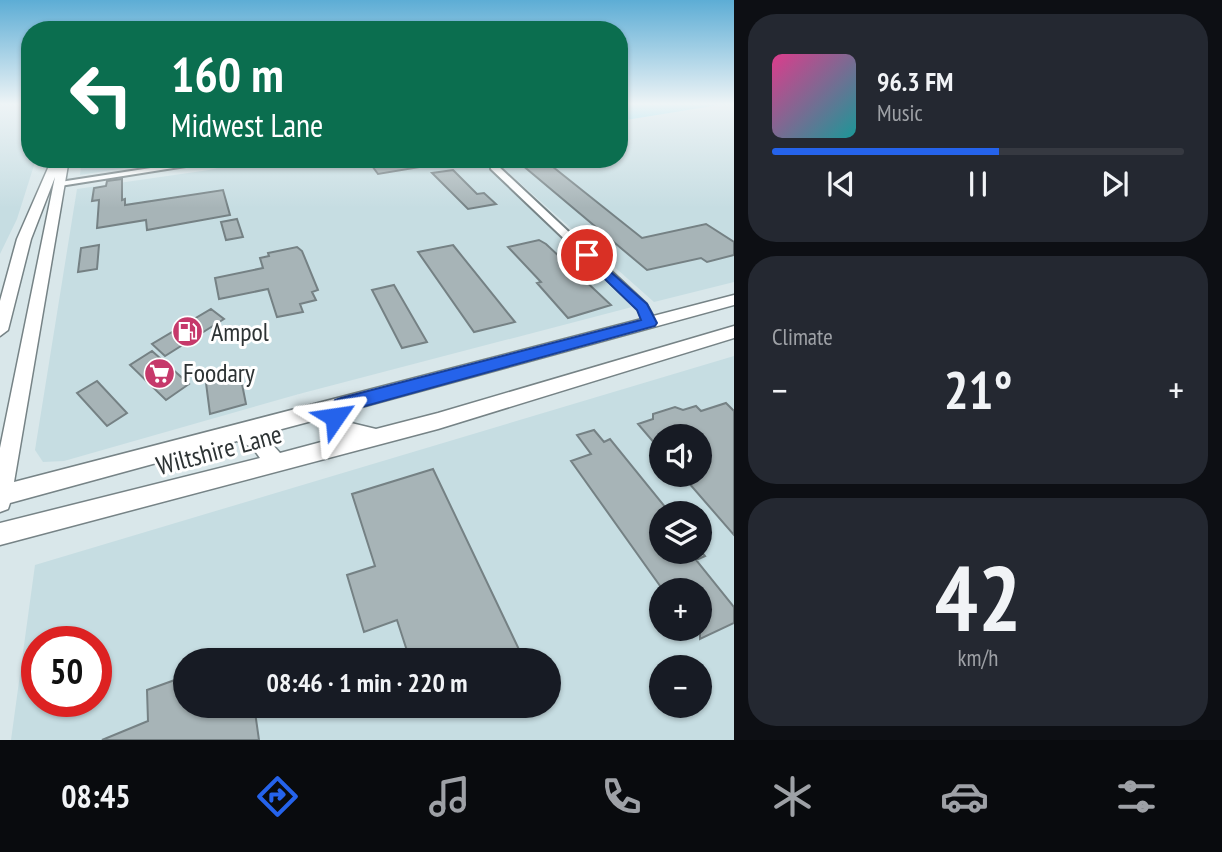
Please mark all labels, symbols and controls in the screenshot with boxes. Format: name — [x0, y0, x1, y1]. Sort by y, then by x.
text: 160 m — [171, 42, 284, 106]
icon: left — [56, 49, 147, 140]
text: 96.3 FM — [877, 65, 953, 98]
text: Music — [877, 98, 923, 127]
text: Midwest Lane — [171, 104, 323, 146]
icon: previous — [822, 165, 860, 203]
icon: pause — [959, 165, 997, 203]
icon: next — [1096, 165, 1134, 203]
pin — [557, 225, 617, 285]
icon: arrive — [568, 236, 606, 274]
fuel station icon: Ampol — [171, 315, 205, 349]
place label: Ampol — [211, 315, 269, 348]
text: Climate — [772, 322, 833, 351]
supermarket icon: Foodary — [143, 356, 177, 390]
place label: Foodary — [183, 356, 255, 389]
text: 21° — [944, 356, 1012, 423]
text: − — [772, 365, 788, 414]
text: + — [1168, 365, 1184, 414]
position arrow — [298, 380, 372, 454]
street label: Wiltshire Lane — [153, 417, 285, 482]
map controls — [649, 424, 712, 718]
button: sound — [649, 424, 712, 487]
button: layers — [649, 501, 712, 564]
text: 42 — [935, 538, 1022, 656]
button: + — [649, 578, 712, 641]
speed limit sign: 50 — [21, 626, 112, 717]
text: km/h — [958, 643, 998, 672]
button: − — [649, 655, 712, 718]
text: 08:46 · 1 min · 220 m — [267, 666, 467, 699]
icon: directions — [253, 772, 302, 821]
icon: music — [425, 772, 474, 821]
icon: phone — [597, 772, 646, 821]
icon: climate — [768, 772, 817, 821]
icon: car — [940, 772, 989, 821]
icon: filters — [1112, 772, 1161, 821]
text: 08:45 — [61, 775, 131, 817]

